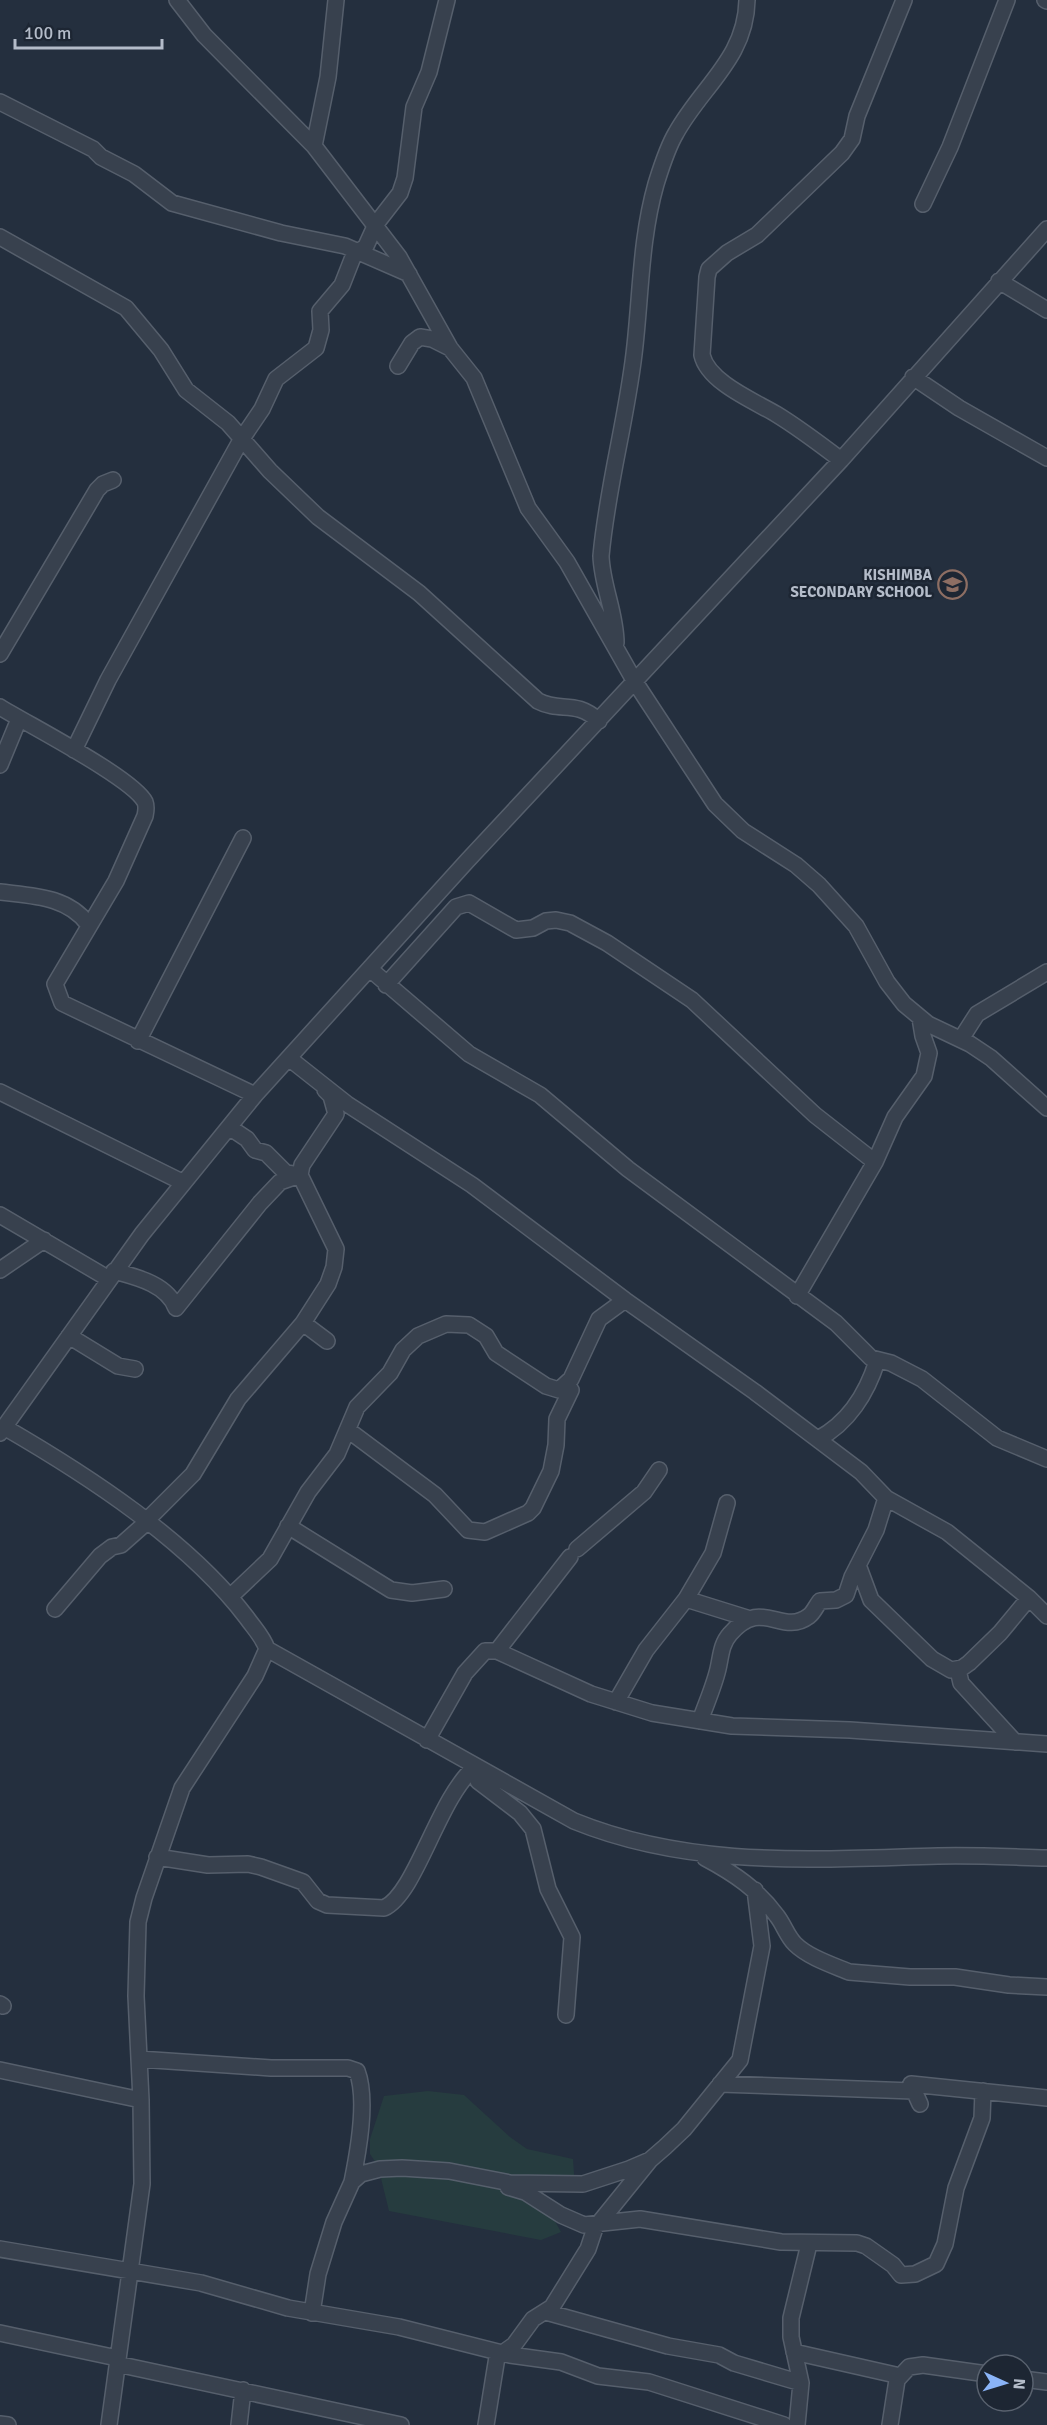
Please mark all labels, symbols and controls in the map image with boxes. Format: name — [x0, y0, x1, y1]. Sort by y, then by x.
scale bar — [15, 12, 162, 50]
text: 100 m — [24, 22, 71, 44]
place label: KISHIMBA SECONDARY SCHOOL — [791, 566, 932, 601]
school or university icon: KISHIMBA SECONDARY SCHOOL — [937, 568, 969, 600]
north arrow — [975, 2353, 1035, 2413]
text: N — [1009, 2378, 1029, 2390]

